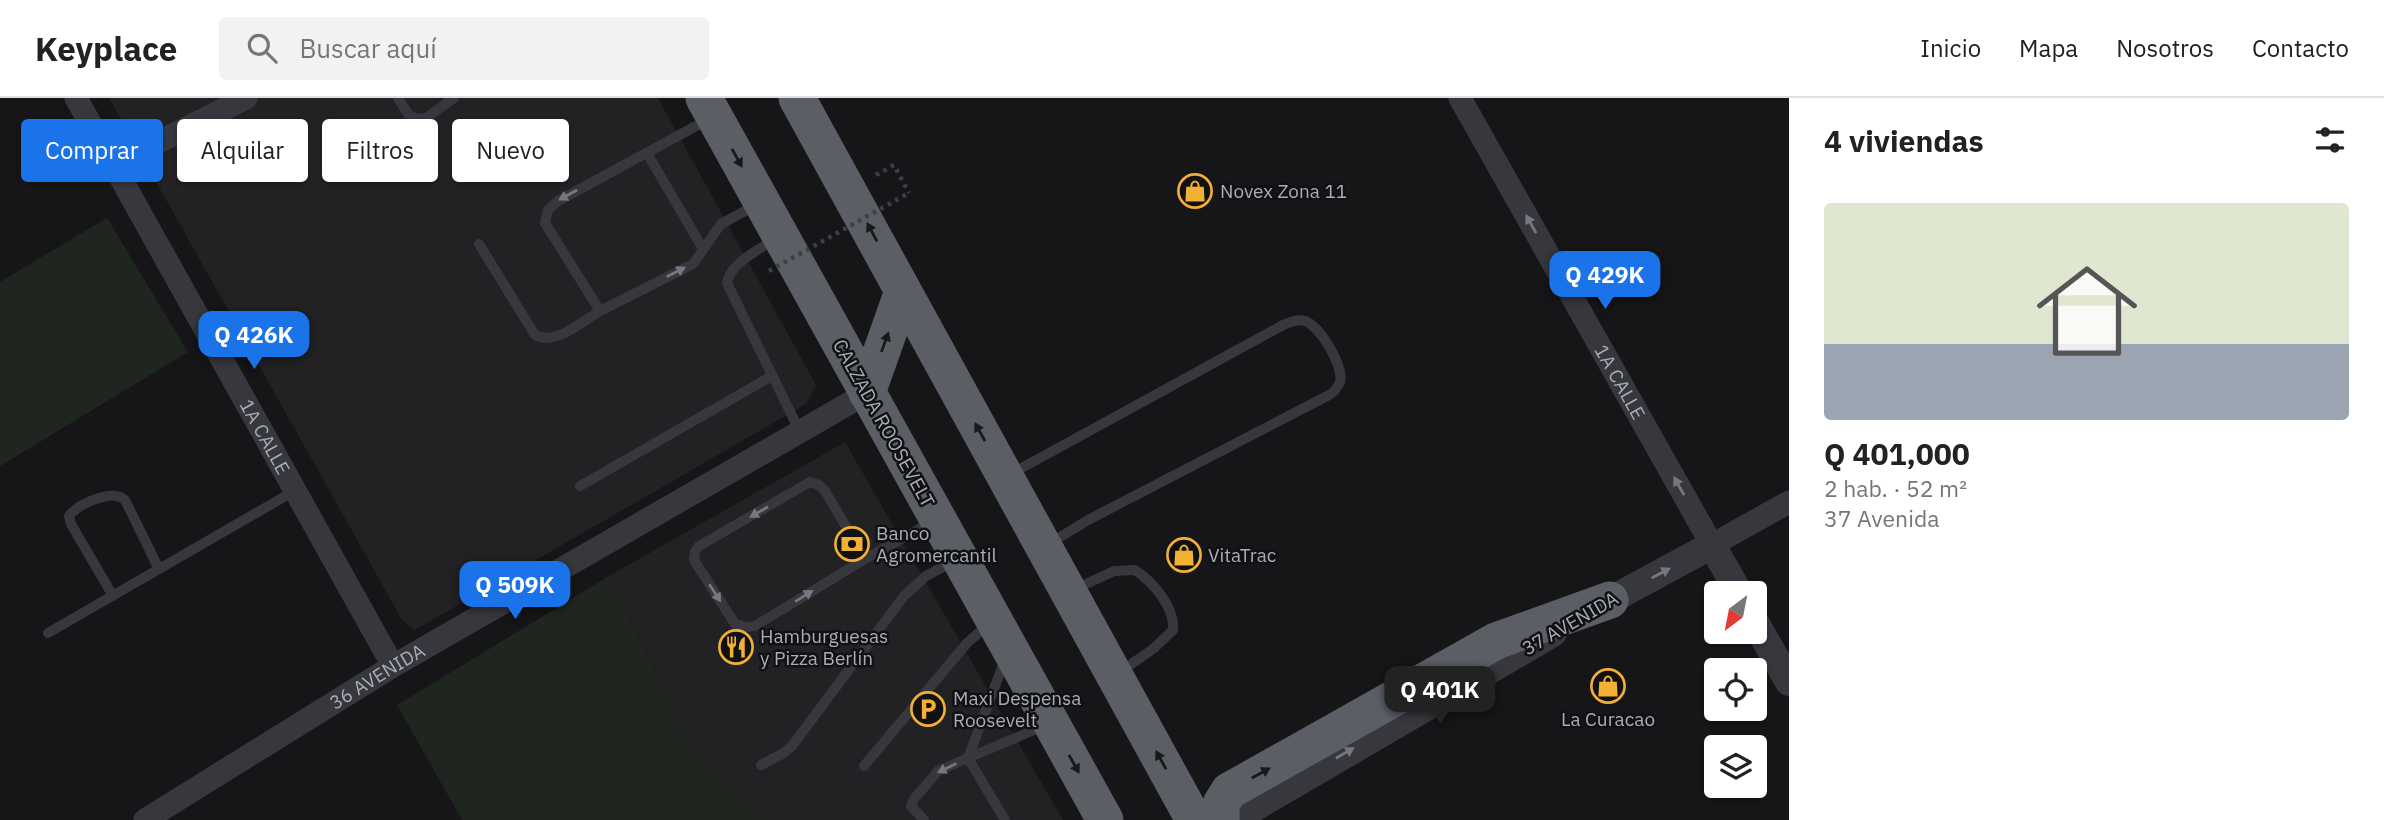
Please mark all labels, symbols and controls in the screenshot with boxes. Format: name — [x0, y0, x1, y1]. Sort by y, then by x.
search box — [219, 17, 709, 80]
text: Keyplace — [35, 27, 177, 70]
icon: search — [243, 29, 281, 67]
text: Buscar aquí — [299, 31, 437, 65]
text: Inicio — [1920, 32, 1981, 64]
text: Mapa — [2019, 32, 2078, 64]
text: Nosotros — [2116, 32, 2214, 64]
text: Contacto — [2252, 32, 2349, 64]
chip: Comprar — [21, 119, 163, 182]
chip: Alquilar — [177, 119, 308, 182]
chip: Filtros — [322, 119, 438, 182]
chip: Nuevo — [452, 119, 569, 182]
text: 4 viviendas — [1824, 121, 1984, 160]
icon: filters — [2311, 121, 2349, 159]
one-way arrow — [731, 148, 743, 167]
shop icon: Novex Zona 11 — [1176, 172, 1214, 210]
place label: Novex Zona 11 — [1220, 179, 1347, 203]
one-way arrow — [558, 189, 578, 201]
one-way arrow — [1525, 214, 1537, 233]
one-way arrow — [866, 223, 878, 242]
icon: home — [2024, 248, 2150, 374]
pin: Q 429K — [1548, 252, 1662, 311]
text: Q 429K — [1565, 259, 1645, 289]
one-way arrow — [666, 266, 686, 277]
pin: Q 426K — [197, 312, 311, 371]
text: Q 426K — [214, 319, 294, 349]
one-way arrow — [880, 331, 891, 352]
street label: CALZADA ROOSEVELT — [828, 335, 940, 511]
street label: 1A CALLE — [1589, 340, 1651, 424]
street label: 1A CALLE — [235, 395, 296, 479]
one-way arrow — [975, 422, 987, 442]
text: Q 401,000 — [1824, 434, 1970, 473]
text: 2 hab. · 52 m² — [1824, 473, 1967, 503]
one-way arrow — [1673, 476, 1685, 495]
text: 37 Avenida — [1824, 503, 1940, 533]
one-way arrow — [749, 505, 768, 518]
place label: Banco Agromercantil — [876, 521, 997, 567]
bank icon: Banco Agromercantil — [833, 525, 871, 563]
shop icon: VitaTrac — [1165, 536, 1203, 574]
place label: VitaTrac — [1208, 543, 1277, 567]
pin: Q 509K — [458, 561, 572, 621]
one-way arrow — [1651, 567, 1671, 578]
text: Q 509K — [475, 569, 555, 599]
north arrow — [1704, 581, 1768, 644]
map controls — [1704, 581, 1767, 798]
one-way arrow — [709, 583, 722, 602]
street label: 37 AVENIDA — [1518, 586, 1622, 660]
one-way arrow — [795, 590, 814, 603]
place label: Hamburguesas y Pizza Berlín — [760, 624, 888, 670]
restaurant icon: Hamburguesas y Pizza Berlín — [717, 628, 755, 666]
street label: 36 AVENIDA — [325, 638, 429, 714]
button: locate — [1704, 658, 1767, 721]
pin: Q 401K — [1383, 666, 1497, 726]
shop icon: La Curacao — [1589, 667, 1627, 705]
text: Q 401K — [1400, 674, 1480, 704]
place label: Maxi Despensa Roosevelt — [953, 686, 1082, 732]
parking icon: Maxi Despensa Roosevelt — [909, 690, 947, 728]
place label: La Curacao — [1561, 707, 1655, 731]
button: layers — [1704, 735, 1767, 798]
one-way arrow — [1336, 746, 1355, 759]
one-way arrow — [1155, 751, 1167, 770]
one-way arrow — [1068, 754, 1080, 773]
one-way arrow — [936, 762, 956, 774]
one-way arrow — [1252, 767, 1271, 779]

